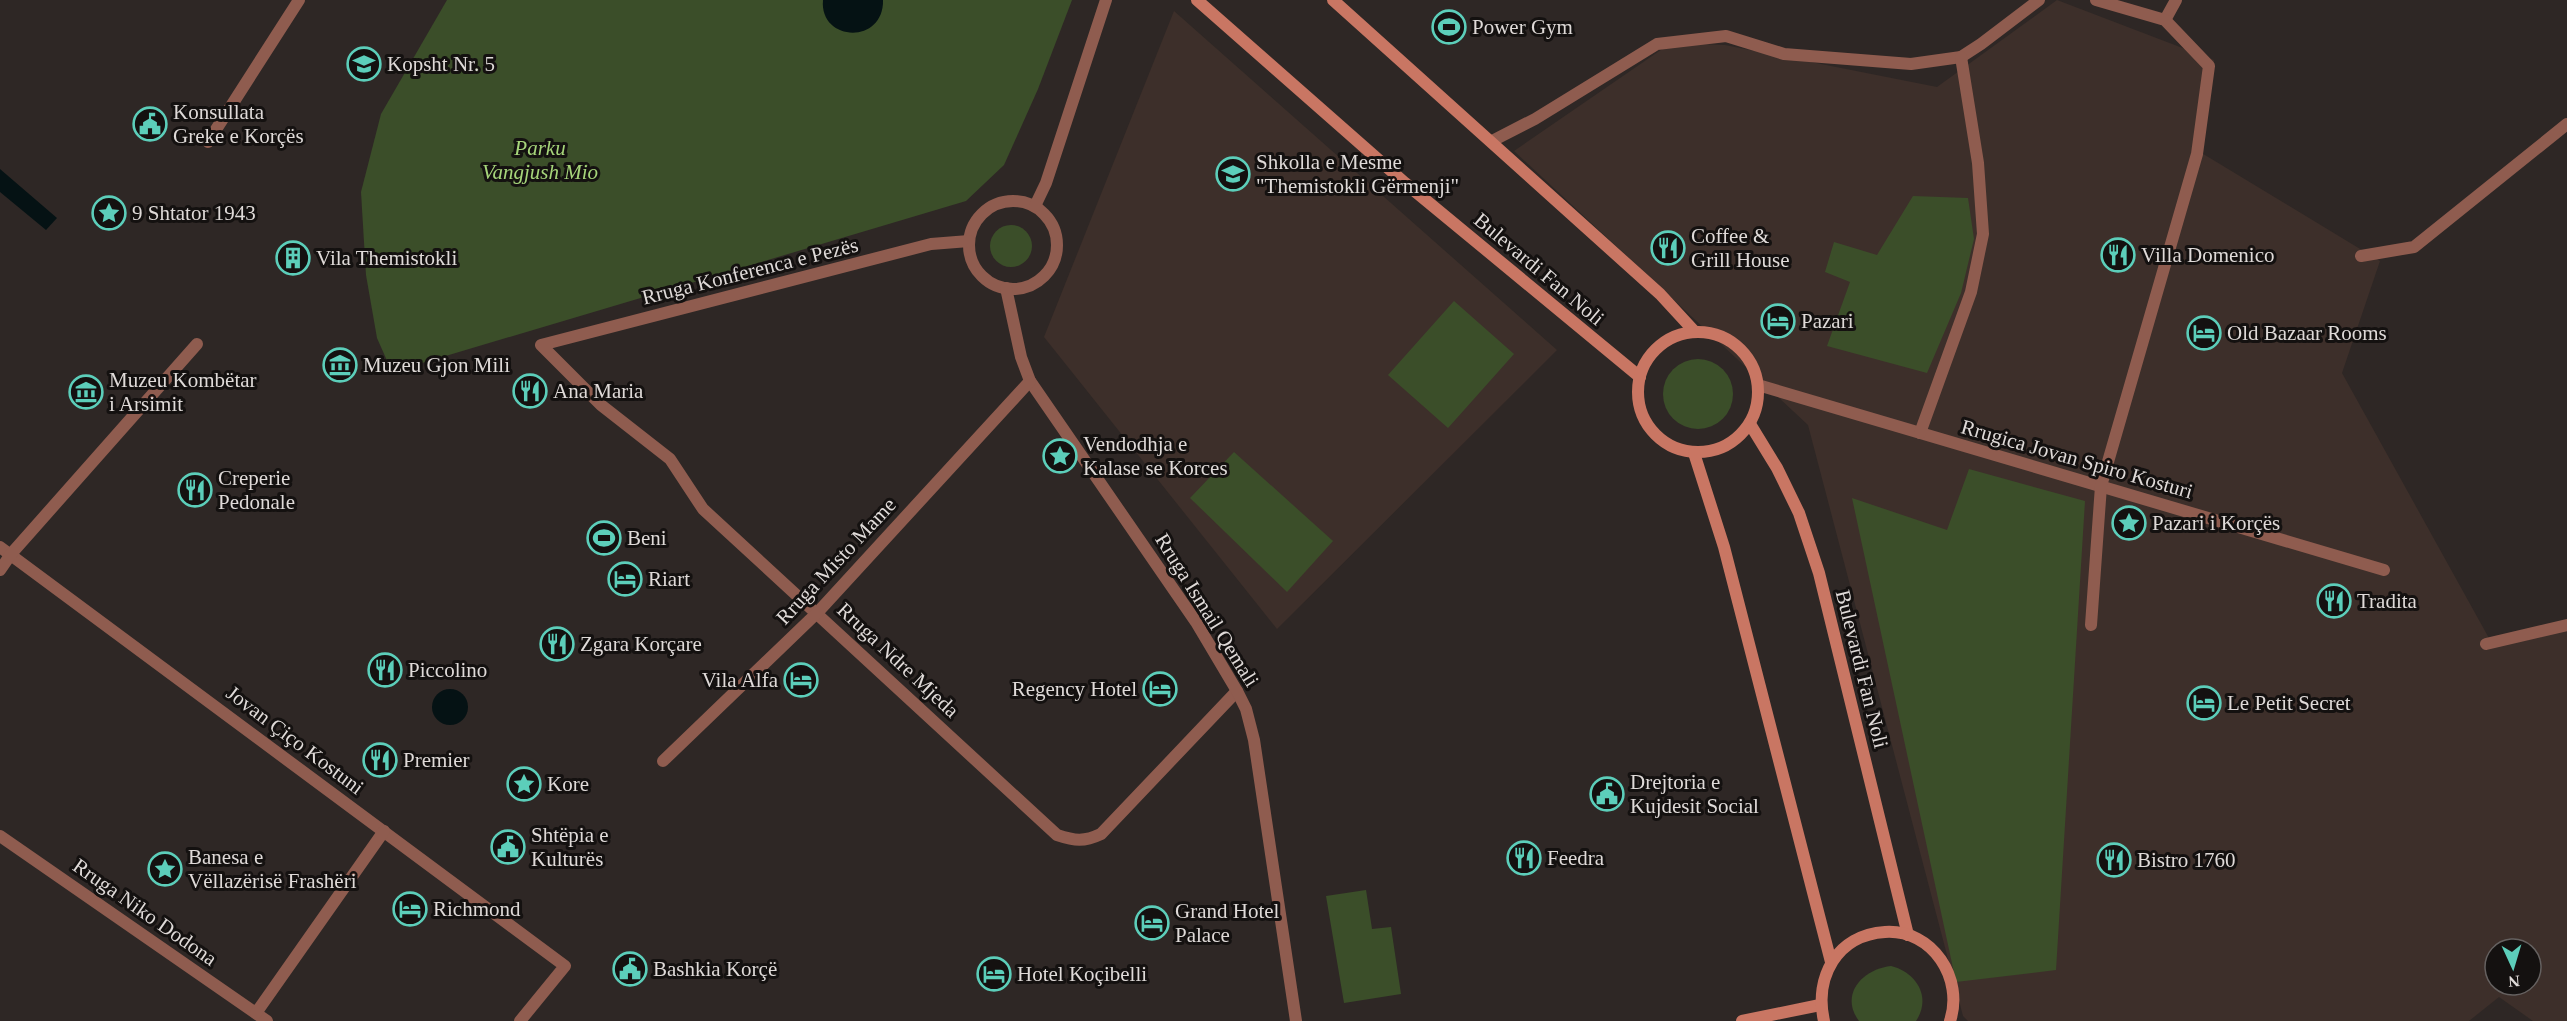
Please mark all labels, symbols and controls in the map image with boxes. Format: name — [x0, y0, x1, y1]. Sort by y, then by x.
sports icon: Power Gym — [1431, 9, 1467, 45]
place label: Power Gym — [1472, 15, 1573, 39]
school or university icon: Kopsht Nr. 5 — [346, 46, 382, 82]
place label: Kopsht Nr. 5 — [387, 52, 495, 76]
place label: Konsullata Greke e Korçës — [173, 100, 304, 148]
public building icon: Konsullata Greke e Korçës — [132, 106, 168, 142]
park label: Parku Vangjush Mio — [482, 136, 598, 184]
place label: Shkolla e Mesme "Themistokli Gërmenji" — [1256, 150, 1459, 198]
school or university icon: Shkolla e Mesme "Themistokli Gërmenji" — [1215, 156, 1251, 192]
place icon: 9 Shtator 1943 — [91, 195, 127, 231]
place label: 9 Shtator 1943 — [132, 201, 256, 225]
street label: Bulevardi Fan Noli — [1469, 208, 1609, 330]
place label: Coffee & Grill House — [1691, 224, 1790, 272]
restaurant icon: Coffee & Grill House — [1650, 230, 1686, 266]
street label: Rruga Konferenca e Pezës — [639, 232, 861, 310]
restaurant icon: Villa Domenico — [2100, 237, 2136, 273]
building icon: Vila Themistokli — [275, 240, 311, 276]
place label: Villa Domenico — [2141, 243, 2274, 267]
place label: Vila Themistokli — [316, 246, 457, 270]
hotel icon: Pazari — [1760, 303, 1796, 339]
place label: Pazari — [1801, 309, 1854, 333]
hotel icon: Old Bazaar Rooms — [2186, 315, 2222, 351]
place label: Old Bazaar Rooms — [2227, 321, 2387, 345]
museum icon: Muzeu Gjon Mili — [322, 347, 358, 383]
place label: Muzeu Gjon Mili — [363, 353, 510, 377]
place label: Muzeu Kombëtar i Arsimit — [109, 368, 257, 416]
restaurant icon: Ana Maria — [512, 373, 548, 409]
museum icon: Muzeu Kombëtar i Arsimit — [68, 374, 104, 410]
place label: Ana Maria — [553, 379, 644, 403]
street label: Rrugica Jovan Spiro Kosturi — [1958, 414, 2196, 504]
place label: Vendodhja e Kalase se Korces — [1083, 432, 1228, 480]
place icon: Vendodhja e Kalase se Korces — [1042, 438, 1078, 474]
place label: Creperie Pedonale — [218, 466, 295, 514]
restaurant icon: Creperie Pedonale — [177, 472, 213, 508]
street label: Rruga Misto Mame — [771, 493, 901, 629]
place icon: Pazari i Korçës — [2111, 505, 2147, 541]
place label: Pazari i Korçës — [2152, 511, 2280, 535]
sports icon: Beni — [586, 520, 622, 556]
place label: Beni — [627, 526, 667, 550]
street label: Rruga Ismail Qemali — [1150, 529, 1264, 691]
hotel icon: Riart — [607, 561, 643, 597]
place label: Riart — [648, 567, 690, 591]
restaurant icon: Tradita — [2316, 583, 2352, 619]
street label: Bulevardi Fan Noli — [1831, 587, 1893, 751]
place label: Tradita — [2357, 589, 2418, 613]
street label: Rruga Ndre Mjeda — [832, 598, 964, 723]
restaurant icon: Zgara Korçare — [539, 626, 575, 662]
place label: Zgara Korçare — [580, 632, 702, 656]
restaurant icon: Piccolino — [367, 652, 403, 688]
place label: Piccolino — [408, 658, 487, 682]
hotel icon: Vila Alfa — [783, 662, 819, 698]
place label: Vila Alfa — [702, 668, 779, 692]
hotel icon: Regency Hotel — [1142, 671, 1178, 707]
place label: Regency Hotel — [1012, 677, 1137, 701]
street label: Jovan Çiço Kostuni — [222, 681, 369, 800]
hotel icon: Le Petit Secret — [2186, 685, 2222, 721]
place label: Le Petit Secret — [2227, 691, 2351, 715]
restaurant icon: Premier — [362, 742, 398, 778]
place label: Premier — [403, 748, 469, 772]
place icon: Kore — [506, 766, 542, 802]
place label: Drejtoria e Kujdesit Social — [1630, 770, 1759, 818]
place label: Kore — [547, 772, 589, 796]
public building icon: Drejtoria e Kujdesit Social — [1589, 776, 1625, 812]
place label: Shtëpia e Kulturës — [531, 823, 609, 871]
public building icon: Shtëpia e Kulturës — [490, 829, 526, 865]
restaurant icon: Feedra — [1506, 840, 1542, 876]
restaurant icon: Bistro 1760 — [2096, 842, 2132, 878]
place label: Banesa e Vëllazërisë Frashëri — [188, 845, 357, 893]
place label: Feedra — [1547, 846, 1605, 870]
place label: Bistro 1760 — [2137, 848, 2236, 872]
place icon: Banesa e Vëllazërisë Frashëri — [147, 851, 183, 887]
street label: Rruga Niko Dodona — [68, 853, 222, 971]
hotel icon: Richmond — [392, 891, 428, 927]
place label: Richmond — [433, 897, 521, 921]
place label: Grand Hotel Palace — [1175, 899, 1280, 947]
hotel icon: Grand Hotel Palace — [1134, 905, 1170, 941]
north arrow — [2483, 937, 2543, 997]
public building icon: Bashkia Korçë — [612, 951, 648, 987]
hotel icon: Hotel Koçibelli — [976, 956, 1012, 992]
place label: Bashkia Korçë — [653, 957, 777, 981]
place label: Hotel Koçibelli — [1017, 962, 1147, 986]
text: N — [2507, 973, 2520, 990]

